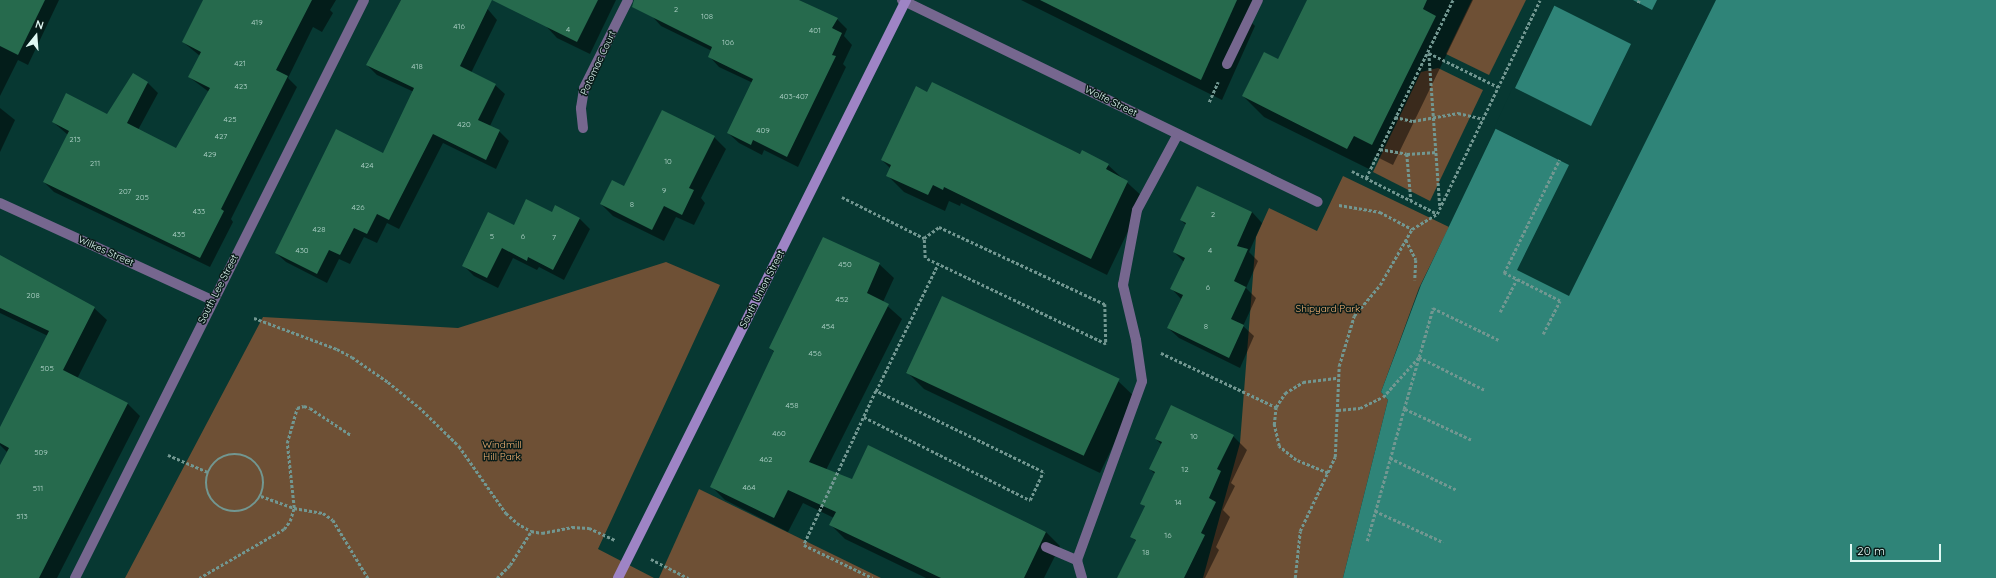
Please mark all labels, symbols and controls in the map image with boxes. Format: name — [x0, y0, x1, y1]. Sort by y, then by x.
house number: 2 — [674, 5, 678, 15]
house number: 108 — [701, 12, 713, 22]
north arrow — [16, 16, 56, 56]
text: N — [34, 17, 45, 32]
house number: 419 — [251, 18, 263, 28]
house number: 416 — [453, 22, 465, 32]
house number: 4 — [566, 25, 570, 35]
house number: 401 — [809, 26, 821, 36]
street label: Potomac Court — [578, 29, 618, 97]
house number: 106 — [722, 38, 734, 48]
house number: 421 — [234, 59, 246, 69]
house number: 418 — [411, 62, 423, 72]
house number: 423 — [235, 82, 247, 92]
street label: Wolfe Street — [1083, 83, 1139, 119]
house number: 403-407 — [780, 92, 808, 102]
house number: 425 — [223, 115, 237, 125]
house number: 420 — [457, 120, 471, 130]
house number: 409 — [756, 126, 770, 136]
house number: 427 — [215, 132, 227, 142]
house number: 213 — [69, 135, 81, 145]
house number: 429 — [203, 150, 217, 160]
house number: 10 — [664, 157, 672, 167]
house number: 211 — [90, 159, 100, 169]
house number: 424 — [361, 161, 373, 171]
house number: 9 — [662, 186, 666, 196]
house number: 207 — [119, 187, 131, 197]
house number: 205 — [135, 193, 149, 203]
house number: 8 — [630, 200, 634, 210]
house number: 426 — [352, 203, 364, 213]
house number: 433 — [193, 207, 205, 217]
house number: 2 — [1211, 210, 1215, 220]
house number: 428 — [313, 225, 325, 235]
house number: 435 — [173, 230, 185, 240]
house number: 5 — [490, 232, 494, 242]
house number: 6 — [521, 232, 525, 242]
street label: Wilkes Street — [76, 233, 136, 269]
house number: 7 — [552, 233, 556, 243]
house number: 430 — [295, 246, 309, 256]
house number: 4 — [1208, 246, 1212, 256]
street label: South Union Street — [737, 248, 787, 330]
street label: South Lee Street — [195, 252, 241, 326]
house number: 450 — [838, 260, 852, 270]
house number: 6 — [1206, 283, 1210, 293]
house number: 208 — [26, 291, 40, 301]
house number: 452 — [835, 295, 849, 305]
park label: Shipyard Park — [1296, 303, 1360, 315]
house number: 454 — [822, 322, 834, 332]
house number: 8 — [1204, 322, 1208, 332]
house number: 456 — [809, 349, 821, 359]
house number: 505 — [40, 364, 54, 374]
house number: 458 — [786, 401, 798, 411]
house number: 460 — [772, 429, 786, 439]
house number: 10 — [1190, 432, 1198, 442]
park label: Windmill Hill Park — [482, 438, 522, 462]
house number: 509 — [34, 448, 48, 458]
house number: 462 — [760, 455, 772, 465]
house number: 12 — [1181, 465, 1189, 475]
house number: 464 — [743, 483, 755, 493]
house number: 511 — [33, 484, 43, 494]
house number: 14 — [1174, 498, 1182, 508]
house number: 513 — [16, 512, 28, 522]
house number: 16 — [1164, 531, 1172, 541]
scale bar — [1852, 536, 1943, 562]
text: 20 m — [1857, 543, 1885, 558]
house number: 18 — [1142, 548, 1150, 558]

